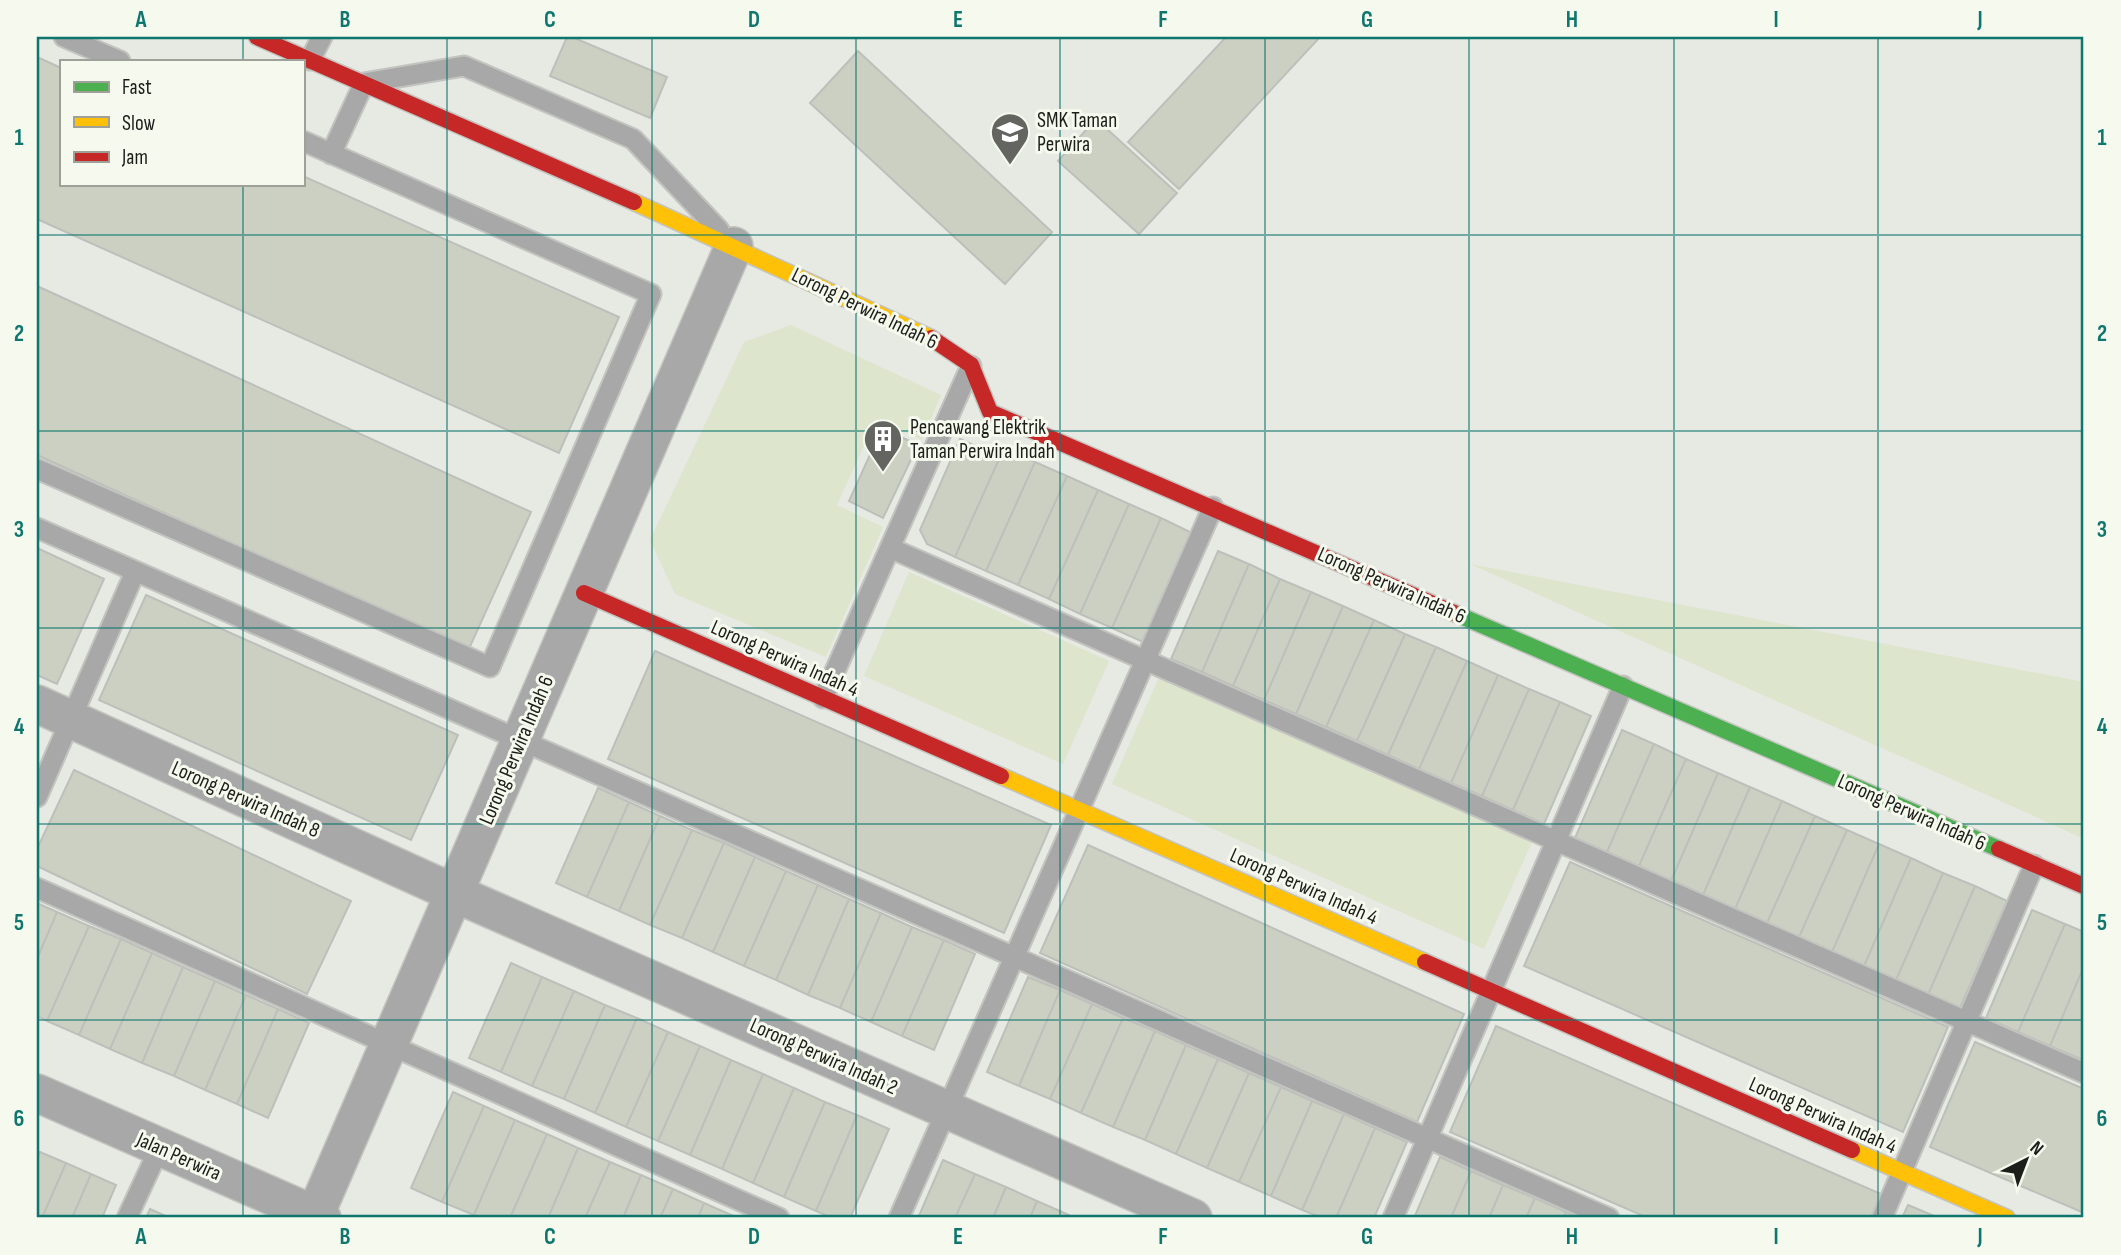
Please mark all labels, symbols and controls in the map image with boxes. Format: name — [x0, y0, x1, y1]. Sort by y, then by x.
text: A — [135, 6, 148, 34]
text: B — [340, 6, 351, 34]
text: C — [544, 6, 556, 34]
text: D — [748, 6, 760, 34]
text: E — [953, 6, 963, 34]
text: F — [1158, 6, 1168, 34]
text: G — [1361, 6, 1373, 34]
text: H — [1566, 6, 1578, 34]
text: I — [1773, 6, 1779, 34]
text: J — [1976, 6, 1983, 34]
legend — [60, 60, 304, 186]
text: Fast — [122, 75, 152, 100]
place label: SMK Taman Perwira — [1037, 108, 1117, 157]
text: Slow — [122, 111, 156, 136]
school or university icon: SMK Taman Perwira — [989, 111, 1031, 166]
text: 1 — [14, 124, 24, 152]
text: 1 — [2097, 124, 2107, 152]
text: Jam — [121, 145, 148, 170]
street label: Lorong Perwira Indah 6 — [788, 262, 942, 355]
text: 2 — [14, 320, 24, 348]
text: 2 — [2097, 320, 2107, 348]
place label: Pencawang Elektrik Taman Perwira Indah — [910, 415, 1055, 464]
building icon: Pencawang Elektrik Taman Perwira Indah — [862, 418, 904, 473]
text: 3 — [14, 516, 24, 544]
text: 3 — [2097, 516, 2107, 544]
street label: Lorong Perwira Indah 6 — [1314, 542, 1470, 629]
street label: Lorong Perwira Indah 4 — [707, 615, 863, 702]
street label: Lorong Perwira Indah 6 — [474, 672, 559, 828]
text: 4 — [14, 713, 25, 741]
text: 4 — [2097, 713, 2108, 741]
street label: Lorong Perwira Indah 8 — [168, 756, 324, 843]
street label: Lorong Perwira Indah 6 — [1834, 769, 1990, 856]
street label: Lorong Perwira Indah 4 — [1226, 843, 1382, 930]
text: 5 — [14, 909, 24, 937]
text: 5 — [2097, 909, 2107, 937]
street label: Lorong Perwira Indah 2 — [746, 1013, 901, 1100]
street label: Lorong Perwira Indah 4 — [1745, 1072, 1901, 1159]
text: 6 — [14, 1105, 24, 1133]
text: 6 — [2097, 1105, 2107, 1133]
street label: Jalan Perwira — [132, 1126, 225, 1186]
north arrow — [1992, 1126, 2062, 1196]
text: N — [2025, 1137, 2048, 1160]
text: A — [135, 1223, 148, 1251]
text: B — [340, 1223, 351, 1251]
text: C — [544, 1223, 556, 1251]
text: D — [748, 1223, 760, 1251]
text: E — [953, 1223, 963, 1251]
text: F — [1158, 1223, 1168, 1251]
text: G — [1361, 1223, 1373, 1251]
text: H — [1566, 1223, 1578, 1251]
text: I — [1773, 1223, 1779, 1251]
text: J — [1976, 1223, 1983, 1251]

